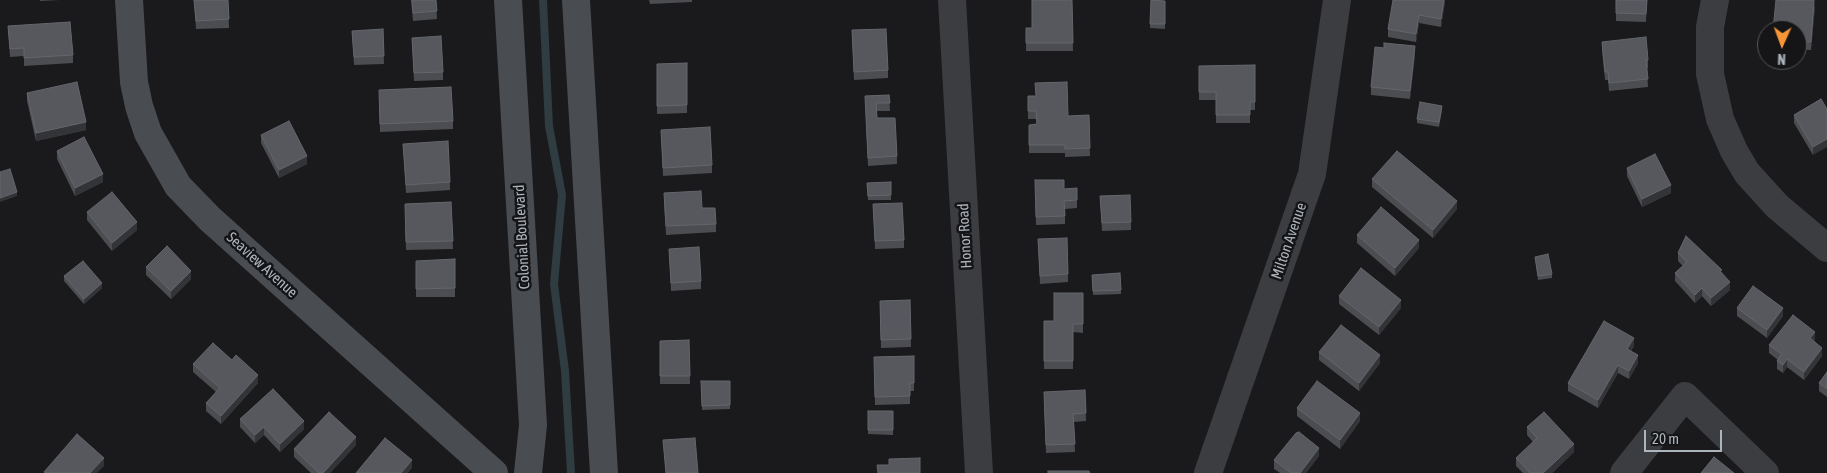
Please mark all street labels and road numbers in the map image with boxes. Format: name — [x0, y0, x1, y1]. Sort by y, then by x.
street label: Colonial Boulevard — [510, 184, 534, 290]
street label: Milton Avenue — [1268, 200, 1310, 282]
street label: Honor Road — [954, 203, 976, 269]
street label: Seaview Avenue — [223, 229, 301, 301]

